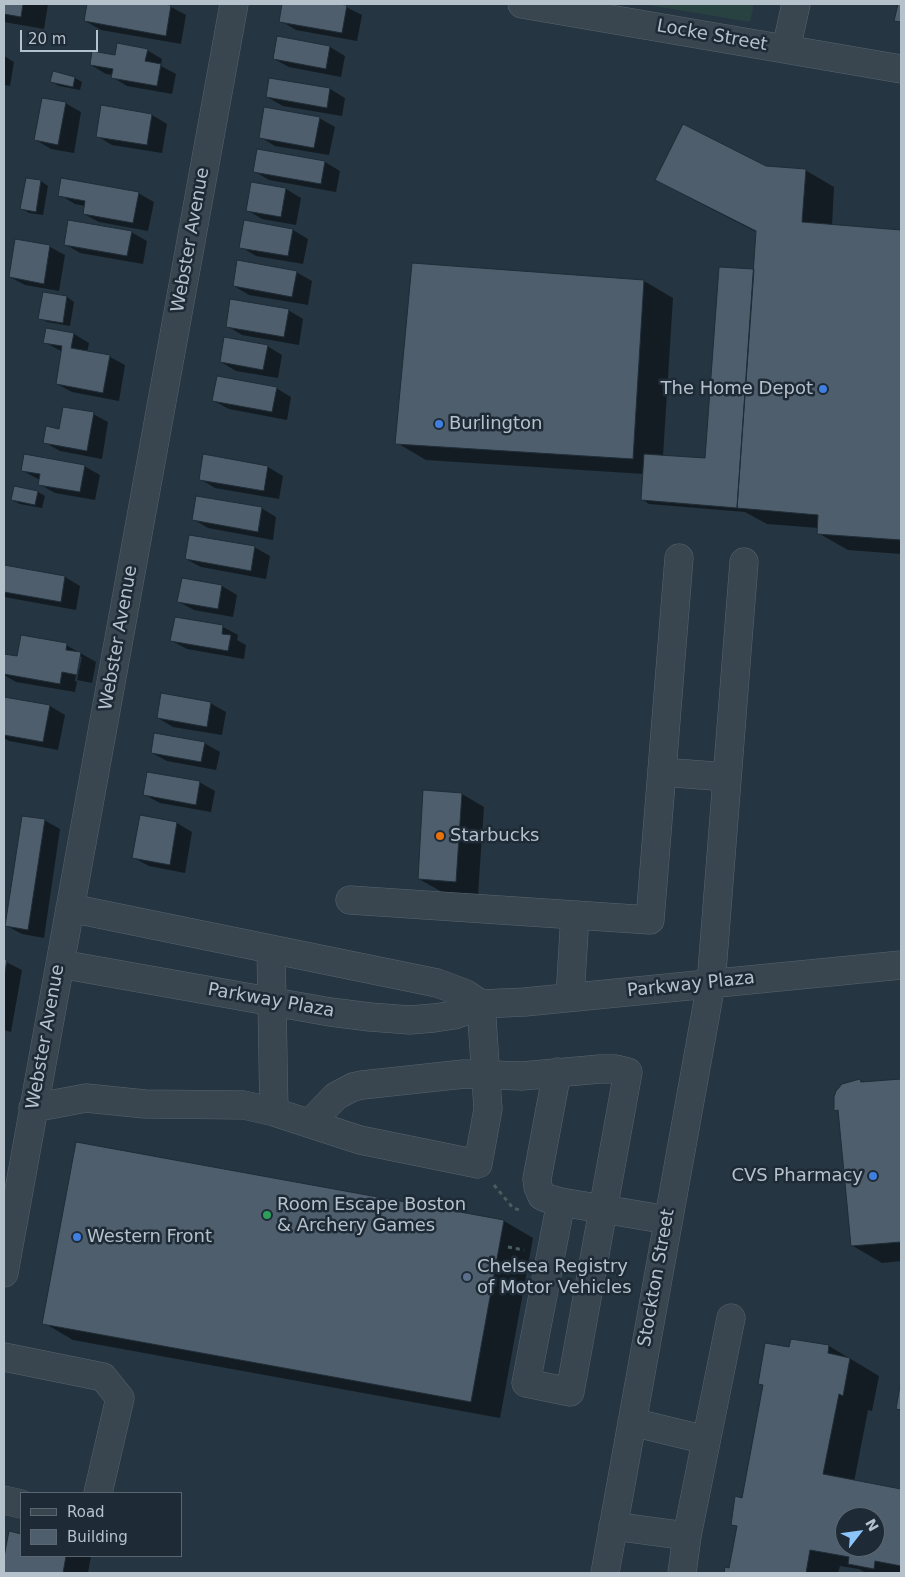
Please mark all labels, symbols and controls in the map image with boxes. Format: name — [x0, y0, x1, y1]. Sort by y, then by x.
street label: Locke Street — [655, 16, 769, 56]
scale bar — [22, 20, 100, 52]
text: 20 m — [28, 30, 66, 48]
street label: Webster Avenue — [168, 166, 214, 314]
place label: The Home Depot — [660, 378, 813, 400]
marker: The Home Depot — [817, 383, 829, 395]
place label: Burlington — [449, 413, 542, 435]
marker: Burlington — [433, 418, 445, 430]
street label: Webster Avenue — [96, 564, 142, 712]
place label: Starbucks — [450, 825, 539, 847]
marker: Starbucks — [434, 830, 446, 842]
street label: Webster Avenue — [23, 963, 69, 1111]
street label: Parkway Plaza — [626, 968, 756, 1002]
street label: Parkway Plaza — [206, 979, 336, 1023]
place label: CVS Pharmacy — [731, 1165, 863, 1187]
marker: CVS Pharmacy — [867, 1170, 879, 1182]
place label: Room Escape Boston & Archery Games — [277, 1194, 466, 1236]
street label: Stockton Street — [634, 1207, 680, 1349]
marker: Room Escape Boston & Archery Games — [261, 1209, 273, 1221]
place label: Western Front — [87, 1226, 212, 1248]
marker: Western Front — [71, 1231, 83, 1243]
place label: Chelsea Registry of Motor Vehicles — [477, 1256, 632, 1298]
marker: Chelsea Registry of Motor Vehicles — [461, 1271, 473, 1283]
legend — [20, 1492, 182, 1557]
text: Road — [67, 1503, 105, 1521]
north arrow — [835, 1507, 885, 1557]
text: N — [862, 1516, 882, 1534]
text: Building — [67, 1528, 128, 1546]

